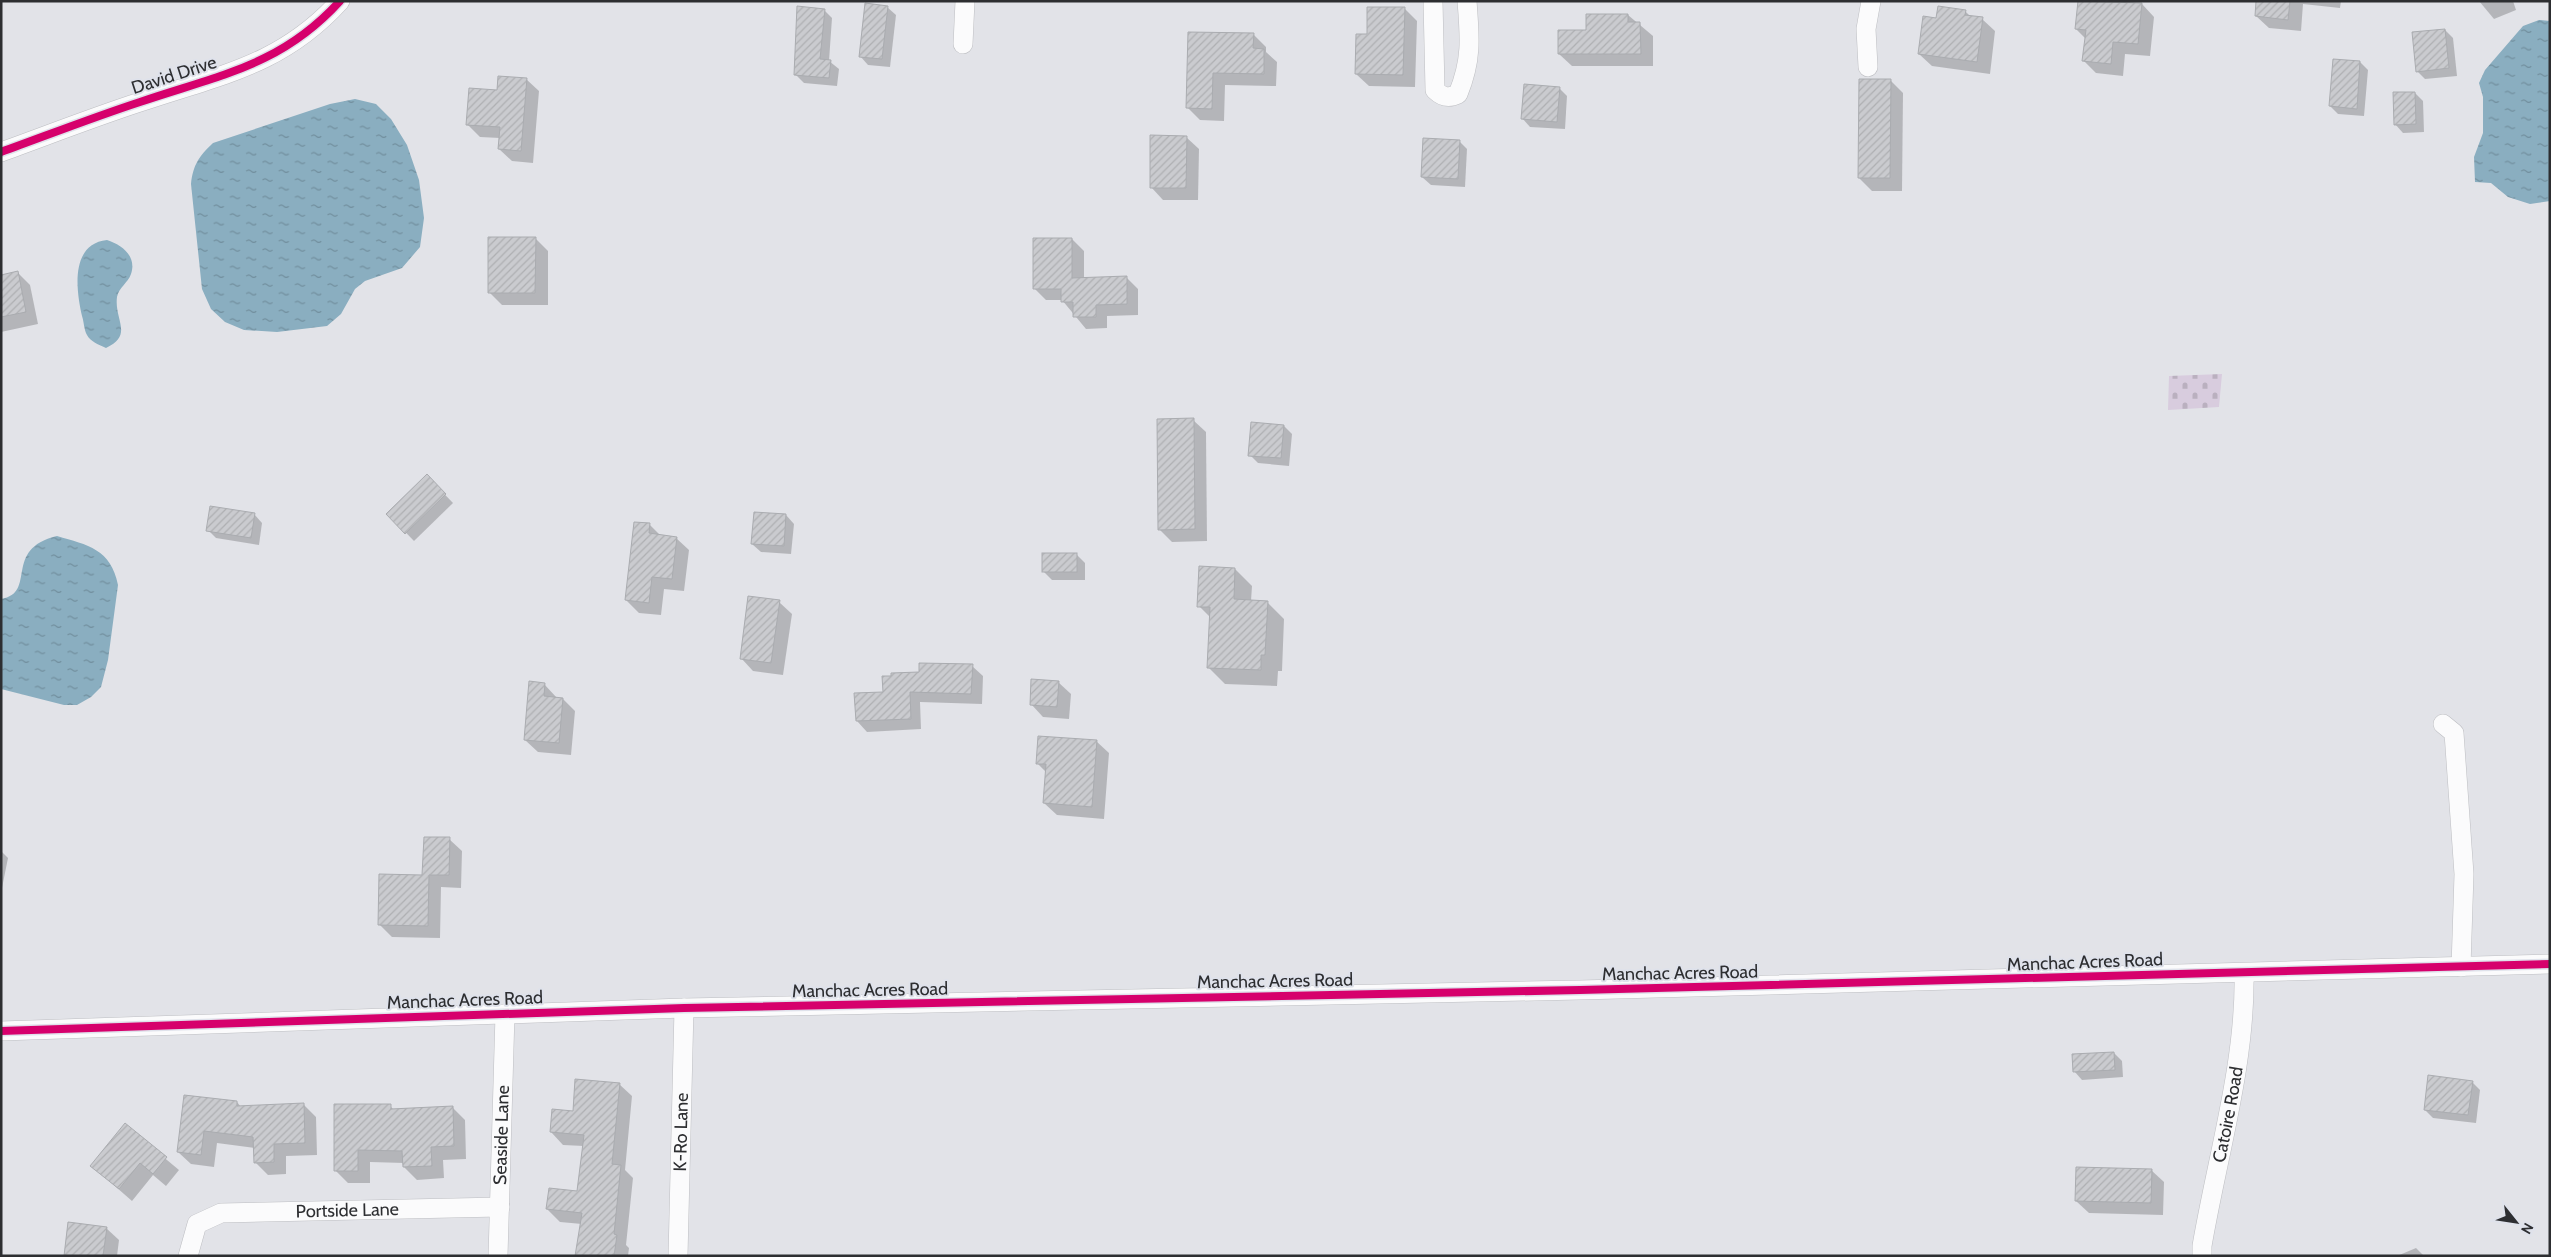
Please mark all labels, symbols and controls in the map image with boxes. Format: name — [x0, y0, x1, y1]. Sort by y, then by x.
street label: David Drive — [129, 51, 219, 99]
street label: Manchac Acres Road — [2007, 948, 2163, 976]
street label: Manchac Acres Road — [1602, 961, 1758, 985]
street label: Manchac Acres Road — [1197, 969, 1353, 993]
street label: Manchac Acres Road — [792, 978, 948, 1002]
street label: Manchac Acres Road — [387, 986, 543, 1014]
street label: Catoire Road — [2208, 1065, 2248, 1165]
street label: Seaside Lane — [489, 1085, 514, 1185]
street label: K-Ro Lane — [669, 1092, 693, 1172]
north arrow — [2491, 1197, 2541, 1247]
street label: Portside Lane — [295, 1198, 399, 1222]
text: N — [2517, 1220, 2538, 1237]

